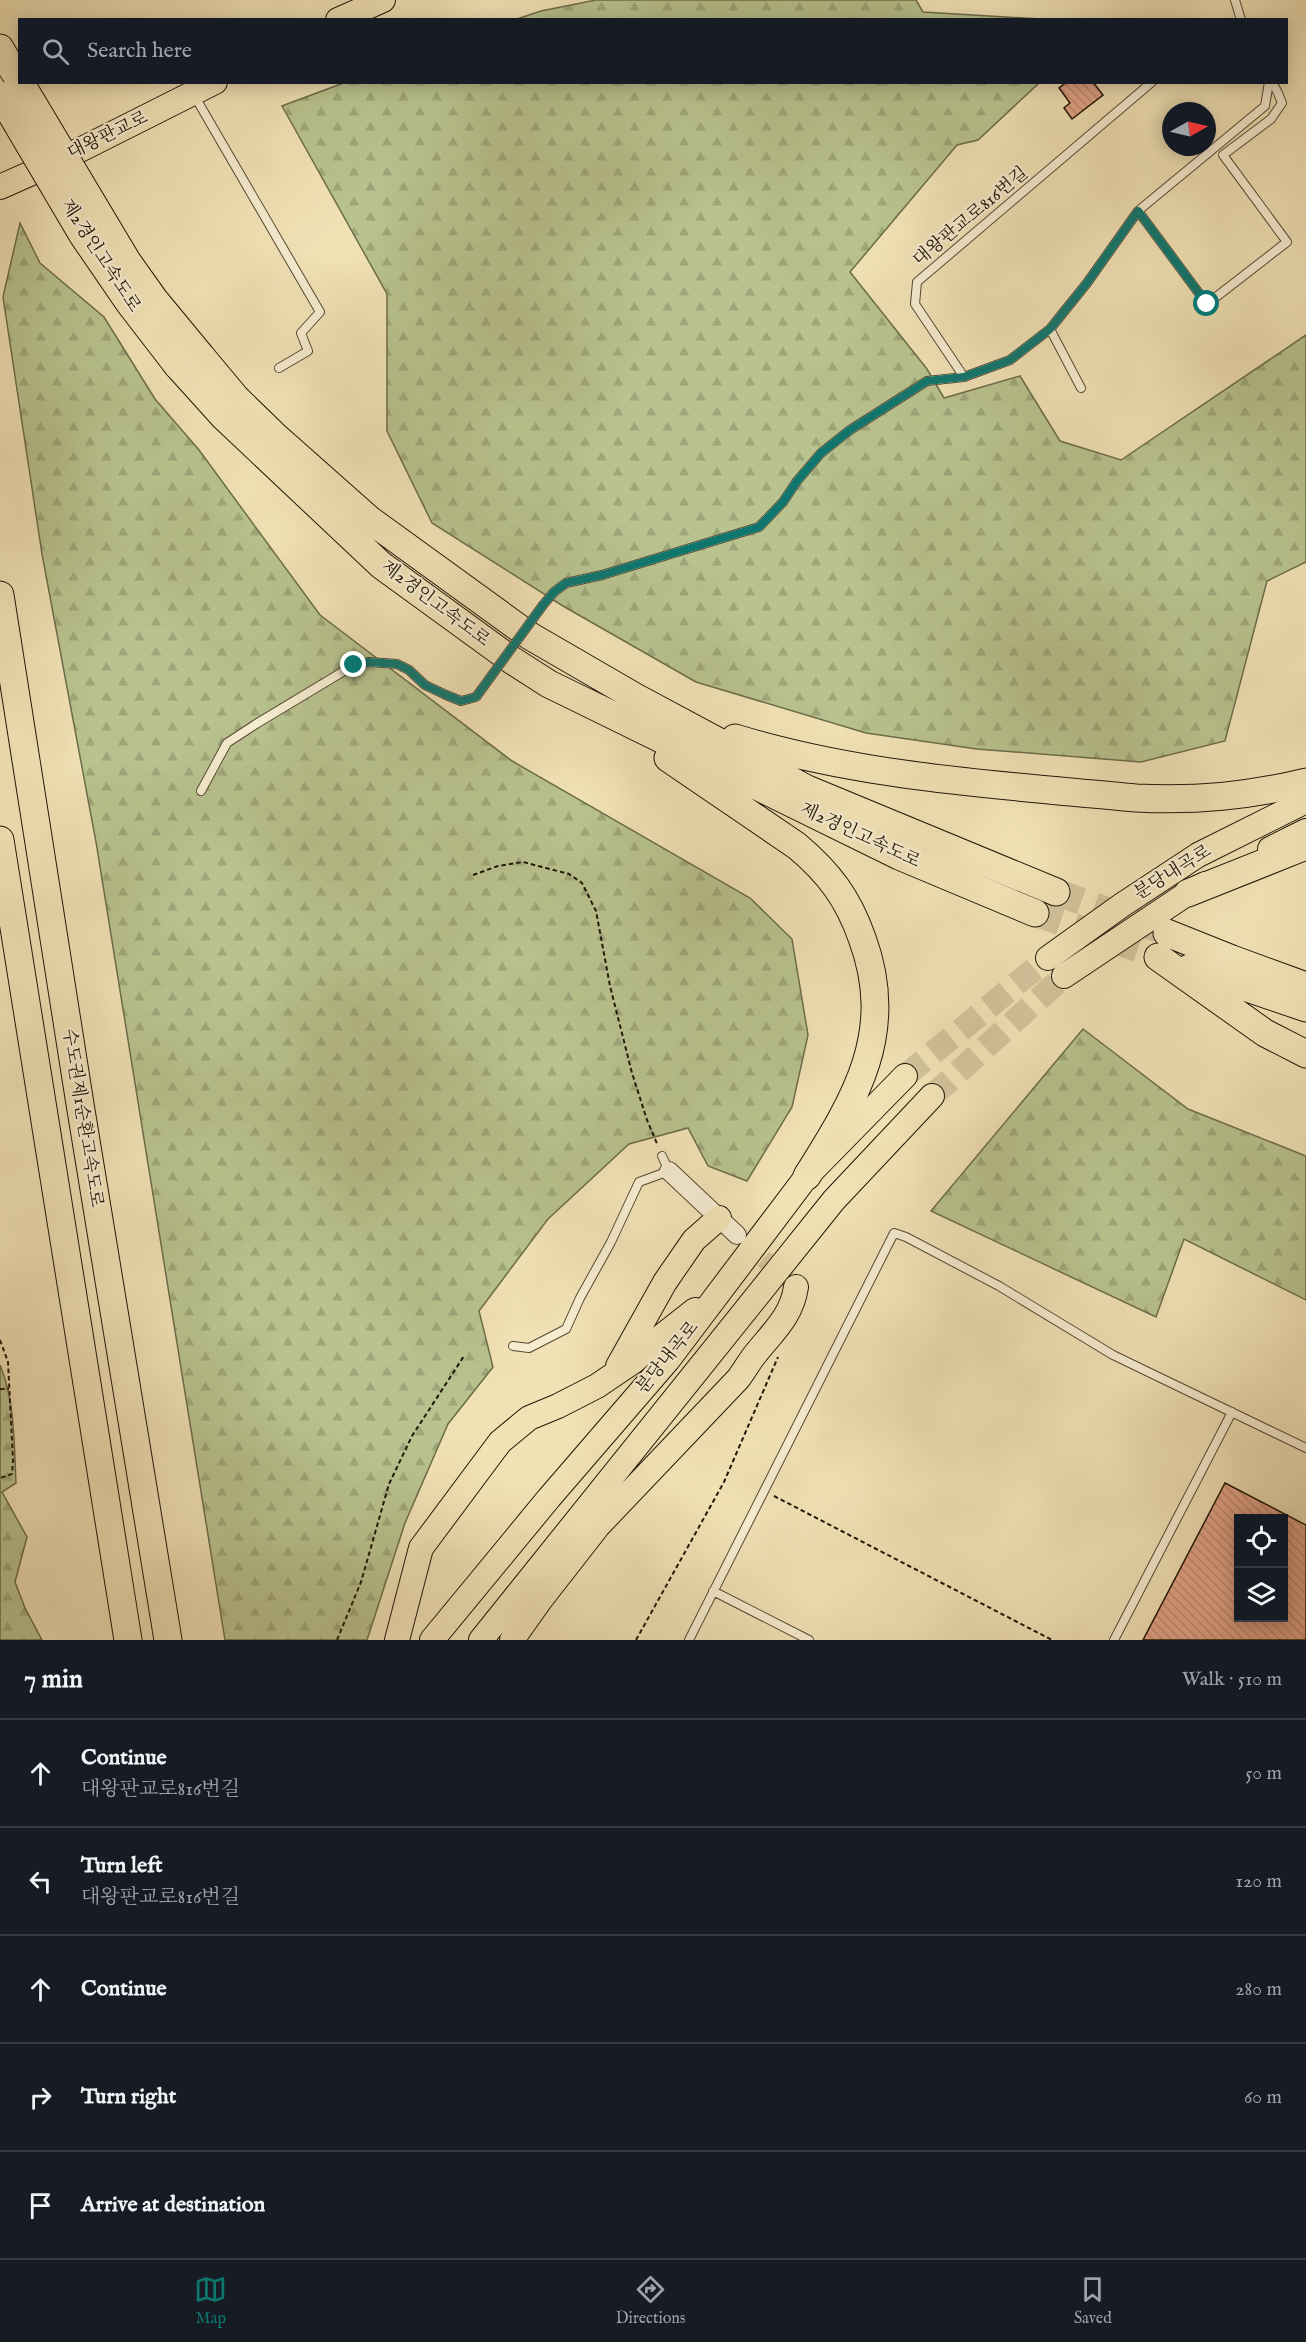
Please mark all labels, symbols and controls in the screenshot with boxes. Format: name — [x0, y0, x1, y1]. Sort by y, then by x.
search box — [18, 18, 1288, 84]
icon: search — [39, 35, 72, 68]
text: Search here — [87, 37, 192, 65]
north arrow — [1162, 102, 1216, 156]
street label: 대왕판교로 — [64, 107, 152, 165]
street label: 대왕판교로816번길 — [909, 162, 1033, 272]
street label: 제2경인고속도로 — [55, 195, 145, 317]
route start — [1193, 290, 1219, 316]
street label: 제2경인고속도로 — [376, 556, 494, 652]
route end — [340, 651, 366, 677]
street label: 제2경인고속도로 — [796, 798, 924, 874]
street label: 분당내곡로 — [1130, 840, 1216, 906]
street label: 수도권제1순환고속도로 — [57, 1027, 107, 1209]
street label: 분당내곡로 — [632, 1317, 704, 1399]
map controls — [1234, 1514, 1288, 1622]
button: locate — [1234, 1514, 1288, 1568]
button: layers — [1234, 1568, 1288, 1622]
text: 7 min — [24, 1663, 83, 1696]
text: Walk · 510 m — [1182, 1667, 1282, 1692]
text: Continue — [81, 1744, 167, 1772]
icon: ahead — [24, 1757, 57, 1790]
text: 50 m — [1245, 1761, 1282, 1786]
text: 대왕판교로816번길 — [81, 1777, 240, 1802]
text: Turn left — [81, 1852, 163, 1880]
icon: left — [24, 1865, 57, 1898]
text: 120 m — [1236, 1869, 1282, 1894]
text: 대왕판교로816번길 — [81, 1885, 240, 1910]
icon: ahead — [24, 1973, 57, 2006]
text: Continue — [81, 1975, 167, 2003]
text: 280 m — [1235, 1977, 1282, 2002]
icon: right — [24, 2081, 57, 2114]
text: Turn right — [81, 2083, 176, 2111]
text: 60 m — [1244, 2085, 1282, 2110]
icon: arrive — [24, 2189, 57, 2222]
text: Arrive at destination — [81, 2191, 265, 2219]
tab: Map — [194, 2273, 227, 2329]
tab: Directions — [616, 2273, 685, 2329]
tab: Saved — [1074, 2273, 1112, 2329]

